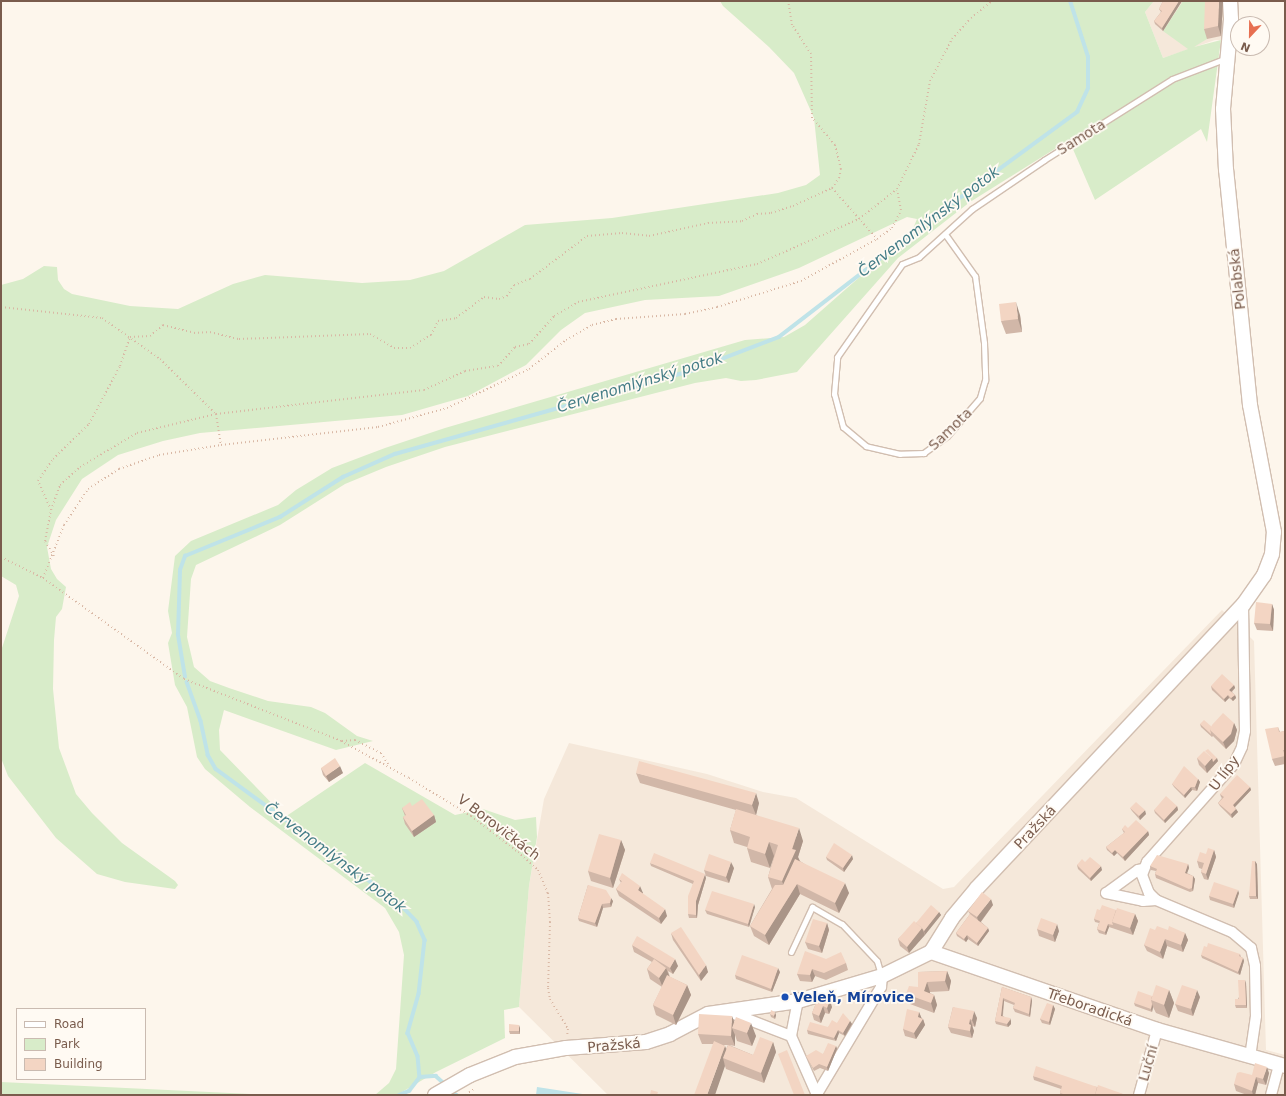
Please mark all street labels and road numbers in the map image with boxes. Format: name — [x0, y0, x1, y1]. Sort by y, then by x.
street label: Samota — [1054, 116, 1108, 158]
street label: Polabská — [1225, 247, 1249, 311]
street label: Samota — [925, 404, 975, 454]
street label: U lípy — [1205, 752, 1243, 794]
street label: V Borovičkách — [454, 790, 544, 864]
street label: Pražská — [1011, 802, 1059, 852]
street label: Třeboradická — [1045, 985, 1135, 1029]
street label: Pražská — [587, 1034, 641, 1056]
street label: Luční — [1135, 1043, 1161, 1083]

